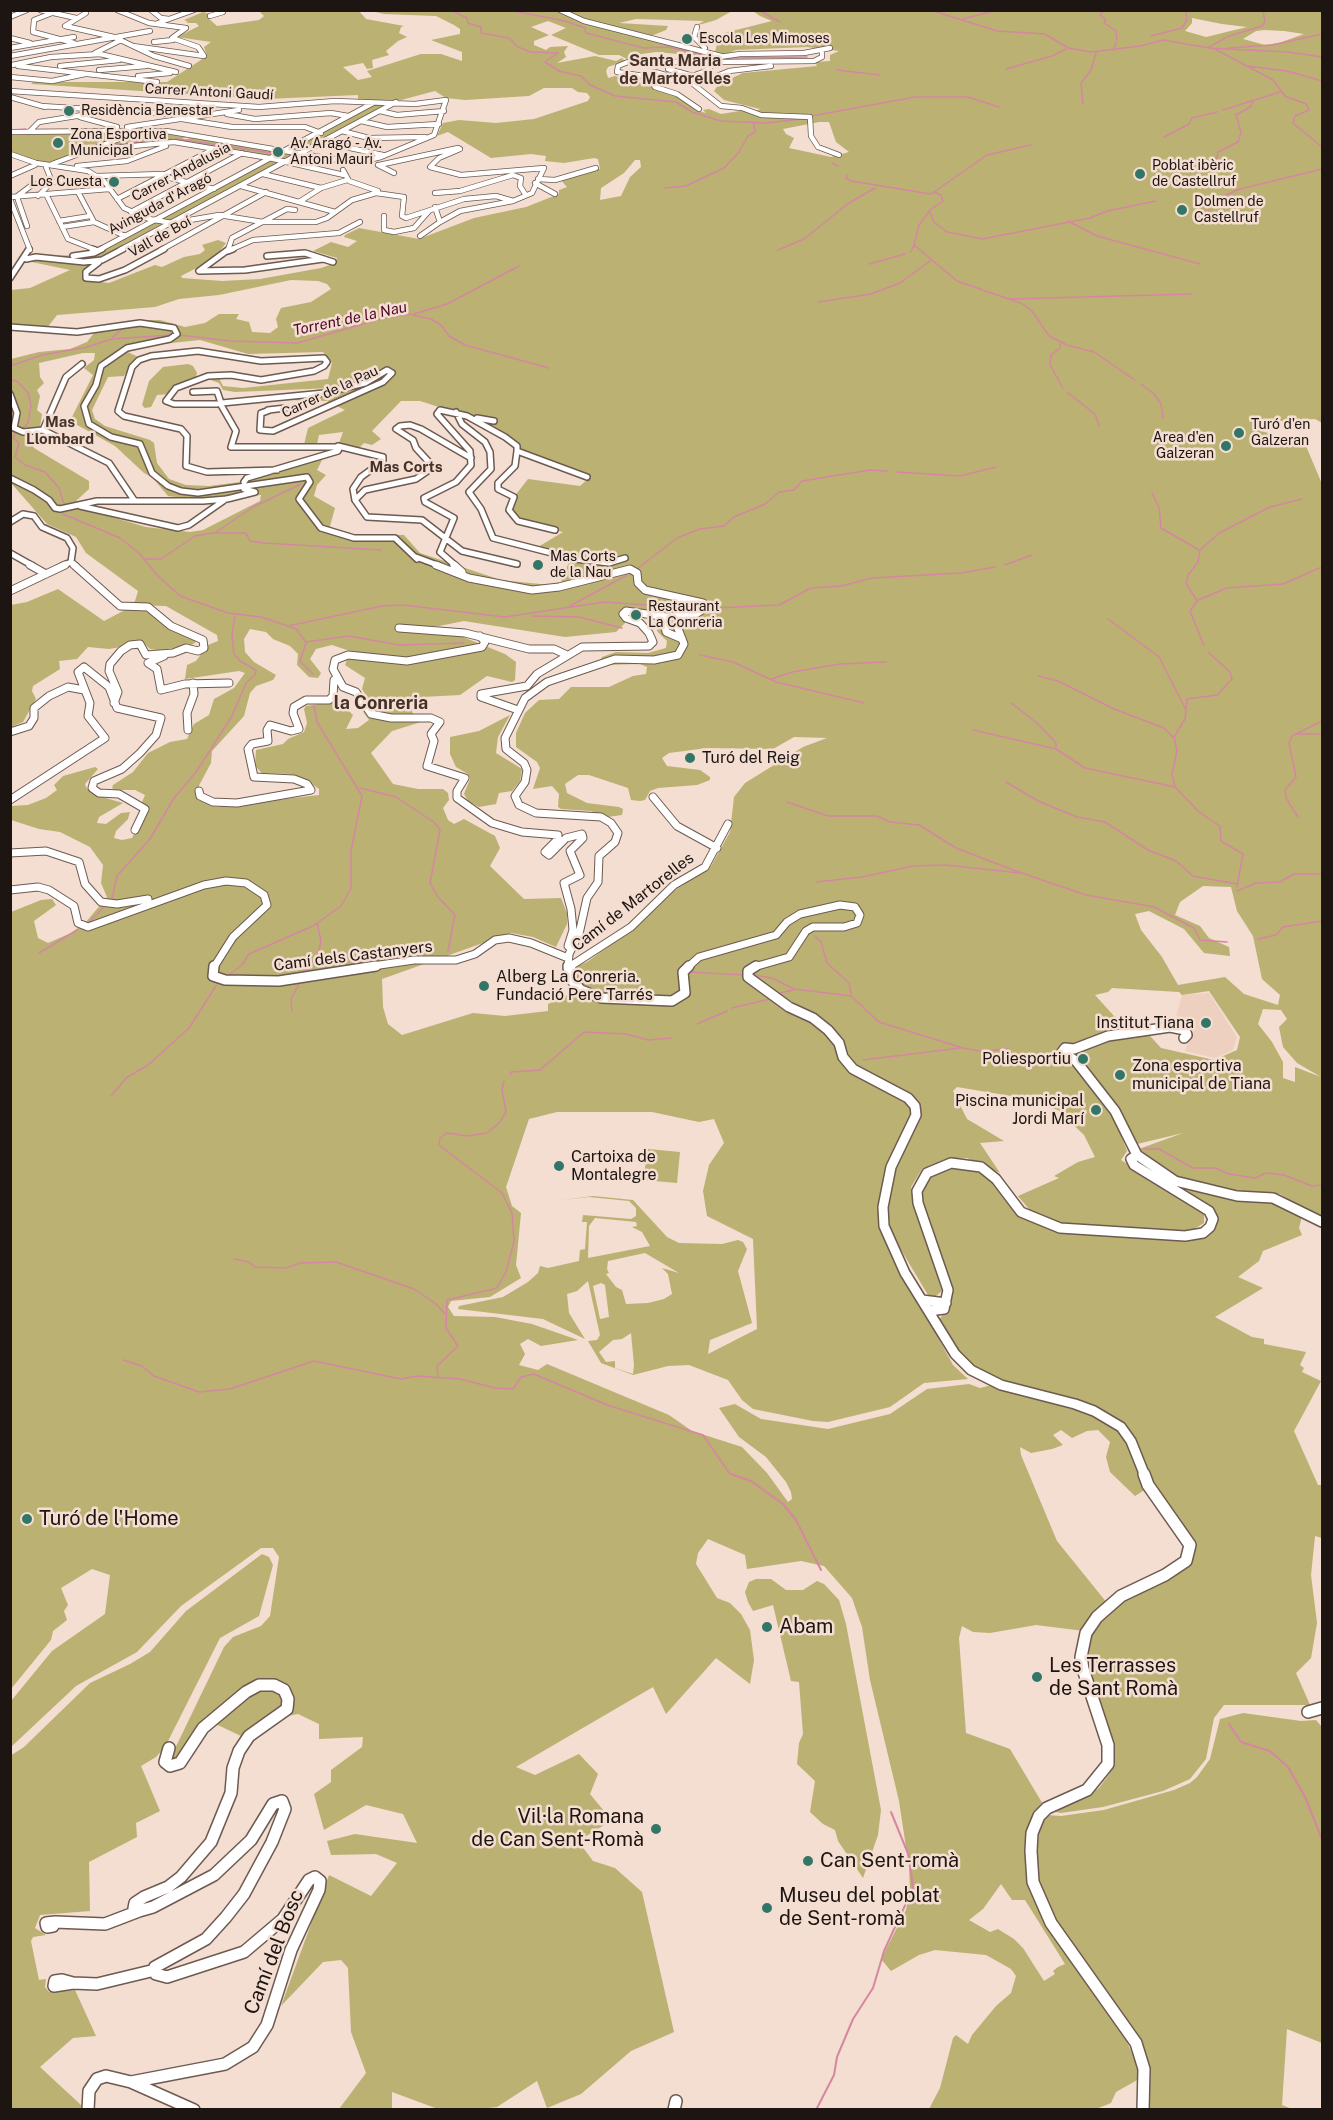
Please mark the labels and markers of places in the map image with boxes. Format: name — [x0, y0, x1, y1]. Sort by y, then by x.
place label: Escola Les Mimoses — [699, 31, 830, 47]
marker: Escola Les Mimoses — [680, 32, 694, 46]
place label: Residència Benestar — [81, 103, 214, 119]
marker: Residència Benestar — [62, 104, 76, 118]
place label: Zona Esportiva Municipal — [70, 127, 167, 160]
marker: Zona Esportiva Municipal — [51, 136, 65, 150]
place label: Av. Aragó - Av. Antoni Mauri — [290, 136, 382, 168]
marker: Av. Aragó - Av. Antoni Mauri — [271, 145, 285, 159]
place label: Poblat ibèric de Castellruf — [1152, 158, 1236, 190]
marker: Poblat ibèric de Castellruf — [1133, 167, 1147, 181]
place label: Los Cuesta — [30, 174, 102, 190]
marker: Los Cuesta — [107, 175, 121, 189]
place label: Dolmen de Castellruf — [1194, 194, 1264, 226]
marker: Dolmen de Castellruf — [1175, 203, 1189, 217]
place label: Turó d'en Galzeran — [1251, 417, 1310, 449]
marker: Turó d'en Galzeran — [1232, 426, 1246, 440]
place label: Area d'en Galzeran — [1153, 430, 1214, 462]
marker: Area d'en Galzeran — [1219, 439, 1233, 453]
place label: Mas Corts de la Nau — [550, 549, 616, 582]
marker: Mas Corts de la Nau — [531, 558, 545, 572]
place label: Restaurant La Conreria — [648, 599, 723, 632]
marker: Restaurant La Conreria — [629, 608, 643, 622]
place label: Turó del Reig — [702, 748, 800, 768]
marker: Turó del Reig — [683, 751, 697, 765]
place label: Alberg La Conreria. Fundació Pere Tarrés — [496, 967, 653, 1005]
marker: Alberg La Conreria. Fundació Pere Tarrés — [477, 979, 491, 993]
place label: Institut Tiana — [1096, 1013, 1194, 1033]
marker: Institut Tiana — [1199, 1016, 1213, 1030]
place label: Poliesportiu — [982, 1049, 1071, 1069]
marker: Poliesportiu — [1076, 1052, 1090, 1066]
place label: Zona esportiva municipal de Tiana — [1132, 1056, 1271, 1094]
marker: Zona esportiva municipal de Tiana — [1113, 1068, 1127, 1082]
place label: Piscina municipal Jordi Marí — [955, 1091, 1084, 1129]
marker: Piscina municipal Jordi Marí — [1089, 1103, 1103, 1117]
place label: Cartoixa de Montalegre — [571, 1147, 657, 1185]
marker: Cartoixa de Montalegre — [552, 1159, 566, 1173]
place label: Turó de l'Home — [39, 1507, 179, 1531]
marker: Turó de l'Home — [20, 1512, 34, 1526]
place label: Abam — [779, 1615, 833, 1639]
marker: Abam — [760, 1620, 774, 1634]
place label: Les Terrasses de Sant Romà — [1049, 1654, 1178, 1701]
marker: Les Terrasses de Sant Romà — [1030, 1670, 1044, 1684]
place label: Vil·la Romana de Can Sent-Romà — [471, 1805, 644, 1852]
marker: Vil·la Romana de Can Sent-Romà — [649, 1822, 663, 1836]
place label: Can Sent-romà — [820, 1849, 959, 1873]
marker: Can Sent-romà — [801, 1854, 815, 1868]
place label: Museu del poblat de Sent-romà — [779, 1884, 940, 1931]
marker: Museu del poblat de Sent-romà — [760, 1901, 774, 1915]

